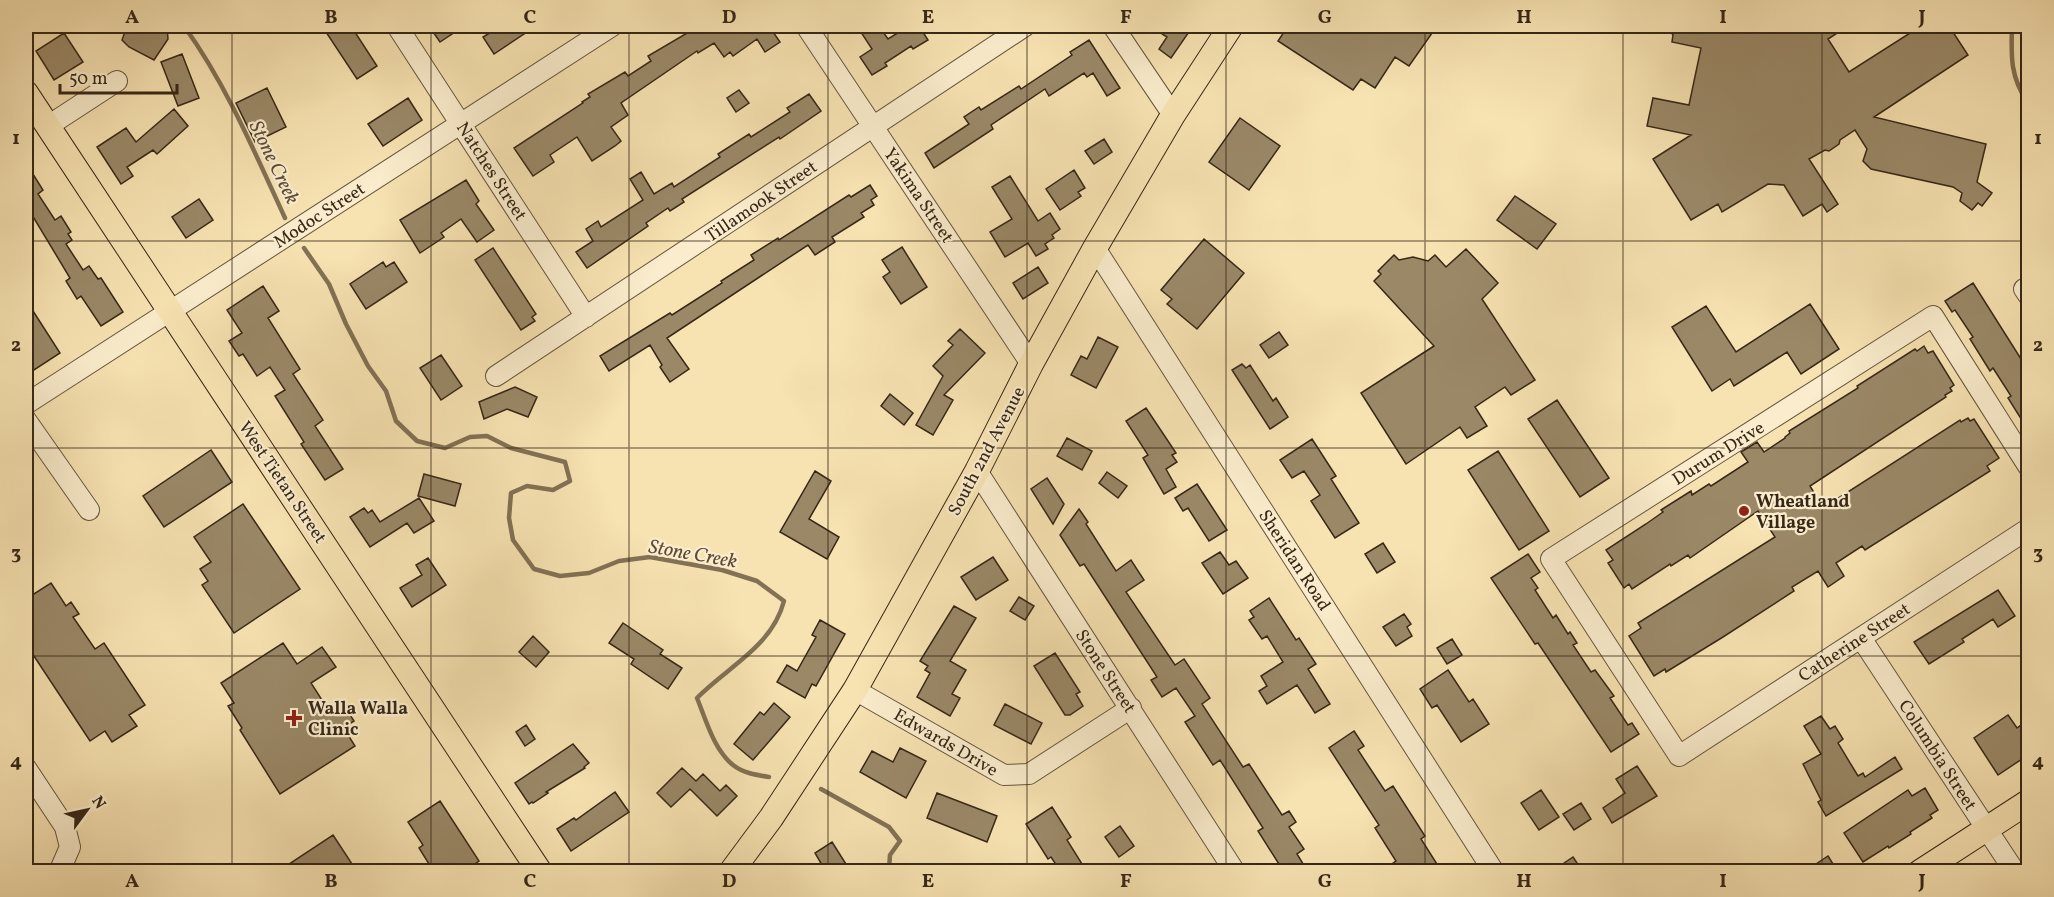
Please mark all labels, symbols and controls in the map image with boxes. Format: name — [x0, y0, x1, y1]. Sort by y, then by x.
text: A — [125, 4, 139, 32]
text: B — [324, 4, 338, 32]
text: C — [524, 4, 537, 32]
text: D — [722, 4, 736, 32]
text: E — [922, 4, 934, 32]
text: F — [1120, 4, 1132, 32]
text: G — [1318, 4, 1332, 32]
text: H — [1516, 4, 1532, 32]
text: I — [1719, 4, 1727, 32]
text: J — [1917, 4, 1926, 32]
scale bar — [60, 57, 177, 95]
text: 50 m — [69, 67, 108, 92]
water label: Stone Creek — [241, 117, 305, 209]
street label: Natches Street — [449, 117, 532, 226]
text: 1 — [12, 125, 20, 153]
text: 1 — [2034, 125, 2042, 153]
street label: Yakima Street — [877, 143, 959, 248]
street label: Tillamook Street — [701, 155, 823, 249]
street label: Modoc Street — [269, 177, 370, 255]
text: 2 — [11, 332, 21, 360]
text: 2 — [2033, 332, 2043, 360]
street label: South 2nd Avenue — [943, 383, 1032, 521]
street label: Durum Drive — [1668, 416, 1770, 493]
street label: West Tietan Street — [232, 417, 332, 549]
place label: Wheatland Village — [1756, 490, 1850, 536]
marker: Wheatland Village — [1737, 504, 1751, 518]
street label: Sheridan Road — [1252, 505, 1336, 616]
water label: Stone Creek — [646, 533, 739, 577]
text: 3 — [11, 540, 21, 568]
text: 3 — [2033, 540, 2043, 568]
street label: Catherine Street — [1794, 598, 1916, 689]
street label: Stone Street — [1068, 625, 1141, 719]
street label: Columbia Street — [1892, 695, 1982, 816]
place label: Walla Walla Clinic — [308, 697, 408, 743]
street label: Edwards Drive — [888, 703, 1002, 783]
marker: Walla Walla Clinic — [285, 709, 303, 727]
text: 4 — [10, 748, 22, 776]
text: 4 — [2032, 748, 2044, 776]
north arrow — [57, 780, 117, 840]
text: N — [86, 792, 110, 814]
text: A — [125, 868, 139, 896]
text: B — [324, 868, 338, 896]
text: C — [524, 868, 537, 896]
text: D — [722, 868, 736, 896]
text: E — [922, 868, 934, 896]
text: F — [1120, 868, 1132, 896]
text: G — [1318, 868, 1332, 896]
text: H — [1516, 868, 1532, 896]
text: I — [1719, 868, 1727, 896]
text: J — [1917, 868, 1926, 896]

